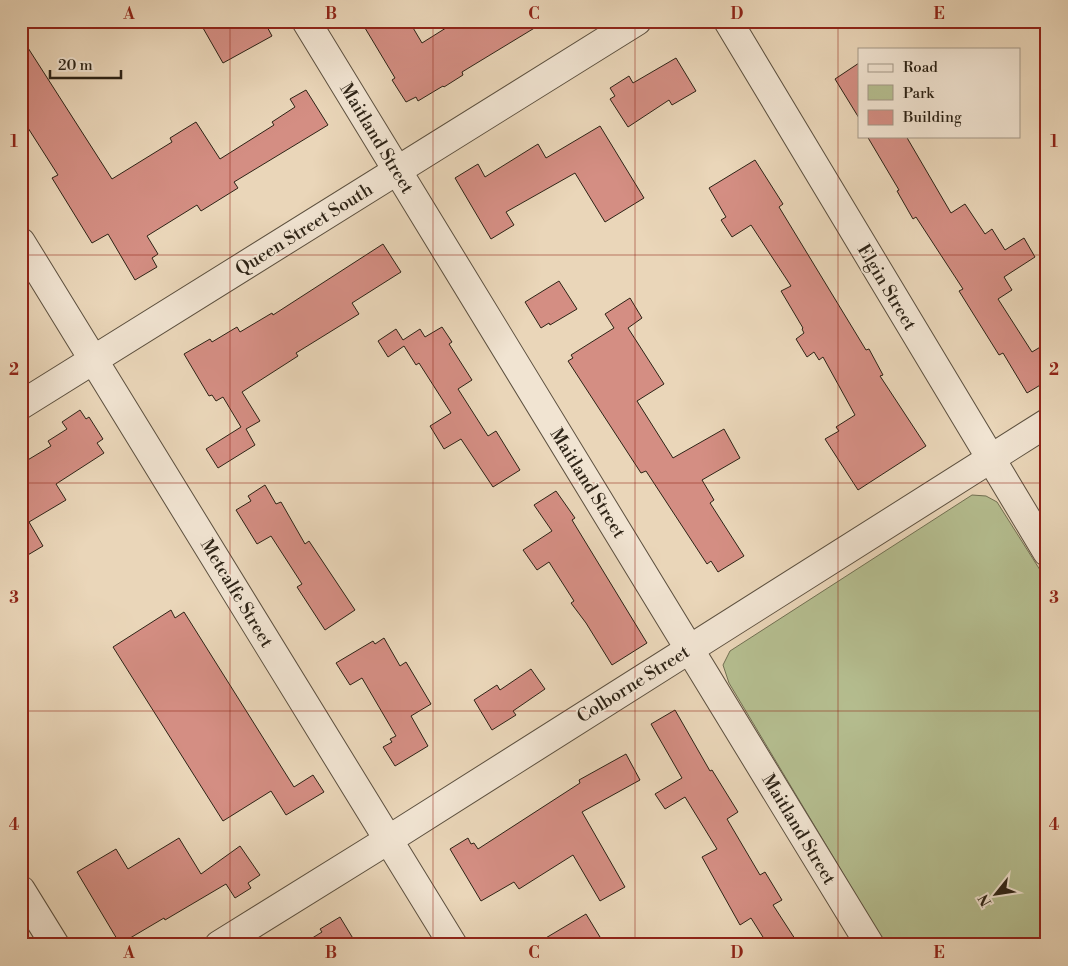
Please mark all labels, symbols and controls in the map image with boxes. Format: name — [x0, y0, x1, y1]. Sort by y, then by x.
text: A — [122, 4, 135, 24]
text: B — [325, 4, 337, 24]
text: C — [528, 4, 540, 24]
text: D — [731, 4, 744, 24]
text: E — [933, 4, 945, 24]
scale bar — [50, 48, 121, 80]
legend — [858, 48, 1020, 138]
text: 20 m — [58, 56, 93, 75]
text: Road — [903, 58, 938, 77]
street label: Maitland Street — [334, 79, 419, 198]
text: Park — [903, 84, 935, 103]
text: Building — [902, 108, 962, 127]
text: 1 — [10, 132, 18, 152]
text: 1 — [1050, 132, 1058, 152]
street label: Queen Street South — [231, 178, 377, 281]
street label: Elgin Street — [852, 240, 922, 335]
text: 2 — [9, 360, 19, 380]
text: 2 — [1049, 360, 1059, 380]
street label: Maitland Street — [545, 424, 631, 543]
street label: Metcalfe Street — [195, 535, 278, 652]
text: 3 — [9, 588, 19, 608]
text: 3 — [1049, 588, 1059, 608]
street label: Colborne Street — [573, 640, 694, 728]
street label: Maitland Street — [756, 770, 841, 889]
text: 4 — [9, 815, 20, 835]
text: 4 — [1049, 815, 1060, 835]
north arrow — [970, 868, 1020, 918]
text: N — [975, 891, 996, 909]
text: A — [122, 943, 135, 963]
text: B — [325, 943, 337, 963]
text: C — [528, 943, 540, 963]
text: D — [731, 943, 744, 963]
text: E — [933, 943, 945, 963]

